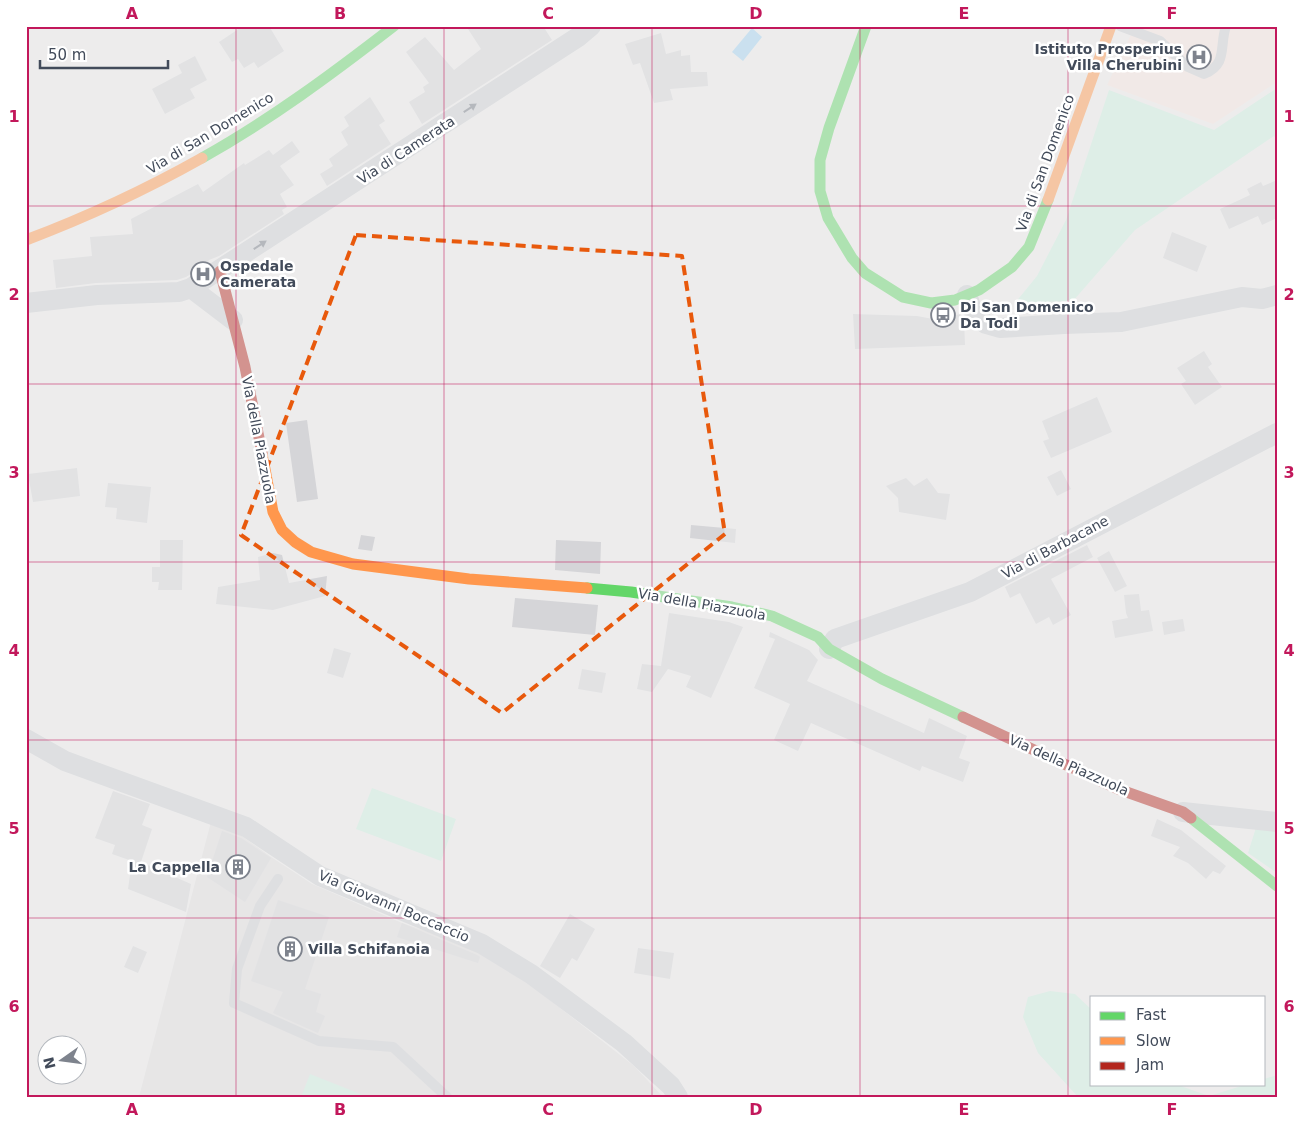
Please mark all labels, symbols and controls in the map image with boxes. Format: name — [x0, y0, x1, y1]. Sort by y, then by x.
text: A — [126, 4, 139, 23]
text: B — [334, 4, 346, 23]
text: C — [542, 4, 554, 23]
text: D — [749, 4, 763, 23]
text: E — [959, 4, 969, 23]
text: F — [1167, 4, 1177, 23]
scale bar — [40, 38, 168, 70]
place label: Istituto Prosperius Villa Cherubini — [1034, 41, 1182, 73]
hospital icon: Istituto Prosperius Villa Cherubini — [1186, 44, 1212, 70]
text: 50 m — [48, 46, 86, 64]
street label: Via di San Domenico — [144, 89, 276, 177]
street label: Via di San Domenico — [1013, 92, 1077, 234]
one-way arrow — [463, 103, 476, 113]
text: 1 — [8, 107, 20, 126]
text: 1 — [1283, 107, 1295, 126]
street label: Via di Camerata — [354, 113, 458, 187]
one-way arrow — [254, 240, 267, 249]
place label: Ospedale Camerata — [220, 258, 296, 290]
hospital icon: Ospedale Camerata — [190, 261, 216, 287]
text: 2 — [8, 285, 20, 304]
text: 2 — [1283, 285, 1295, 304]
place label: Di San Domenico Da Todi — [960, 299, 1094, 331]
bus stop icon: Di San Domenico Da Todi — [930, 302, 956, 328]
street label: Via della Piazzuola — [239, 375, 279, 505]
text: 3 — [8, 463, 20, 482]
text: 3 — [1283, 463, 1295, 482]
street label: Via di Barbacane — [999, 512, 1111, 582]
street label: Via della Piazzuola — [637, 585, 767, 623]
text: 4 — [8, 641, 20, 660]
text: 4 — [1283, 641, 1295, 660]
street label: Via della Piazzuola — [1006, 731, 1132, 799]
text: 5 — [8, 819, 20, 838]
text: 5 — [1283, 819, 1295, 838]
building icon: La Cappella — [225, 854, 251, 880]
place label: La Cappella — [128, 859, 220, 875]
street label: Via Giovanni Boccaccio — [316, 867, 472, 945]
building icon: Villa Schifanoia — [277, 936, 303, 962]
place label: Villa Schifanoia — [308, 941, 430, 957]
legend — [1090, 996, 1266, 1086]
text: 6 — [8, 997, 20, 1016]
text: 6 — [1283, 997, 1295, 1016]
text: Fast — [1136, 1006, 1166, 1024]
text: Slow — [1136, 1032, 1171, 1050]
north arrow — [38, 1036, 88, 1086]
text: N — [40, 1056, 59, 1071]
text: Jam — [1135, 1056, 1164, 1074]
text: A — [126, 1100, 139, 1119]
text: B — [334, 1100, 346, 1119]
text: C — [542, 1100, 554, 1119]
text: D — [749, 1100, 763, 1119]
text: E — [959, 1100, 969, 1119]
text: F — [1167, 1100, 1177, 1119]

